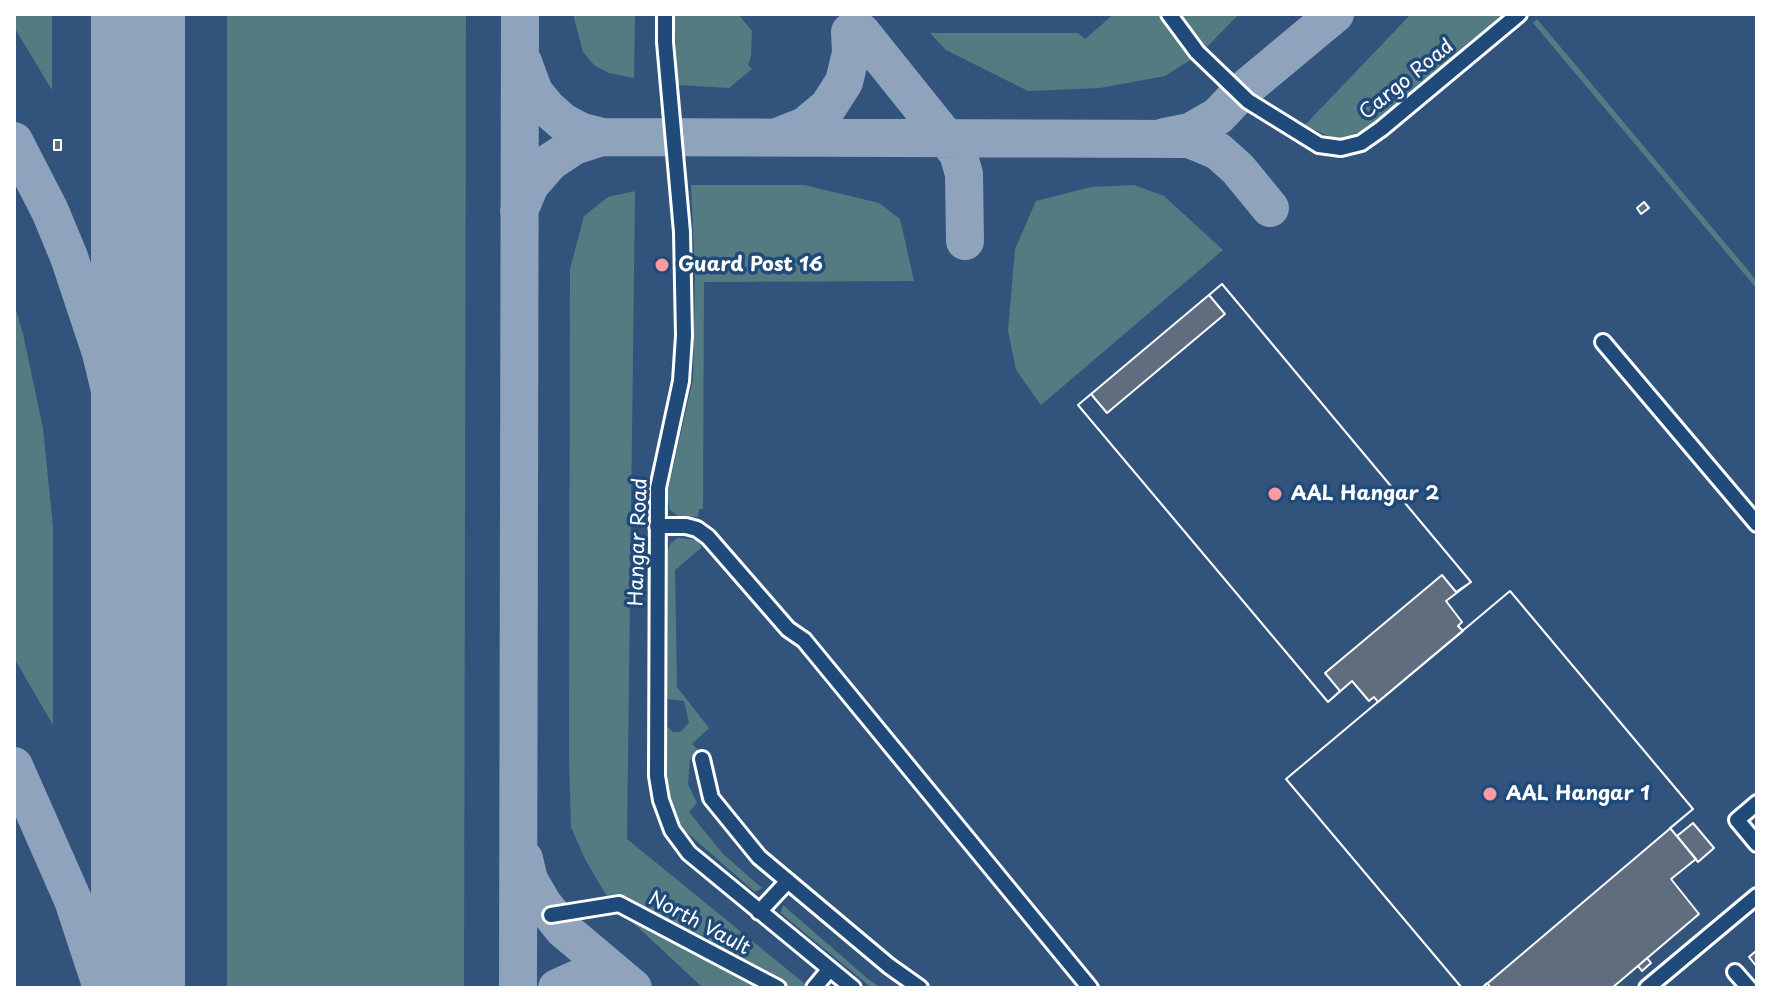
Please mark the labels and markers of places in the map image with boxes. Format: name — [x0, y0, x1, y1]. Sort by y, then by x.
place label: Guard Post 16 — [678, 253, 823, 277]
marker: Guard Post 16 — [653, 256, 671, 274]
place label: AAL Hangar 2 — [1291, 482, 1439, 506]
marker: AAL Hangar 2 — [1266, 485, 1284, 503]
place label: AAL Hangar 1 — [1506, 782, 1650, 806]
marker: AAL Hangar 1 — [1481, 785, 1499, 803]

